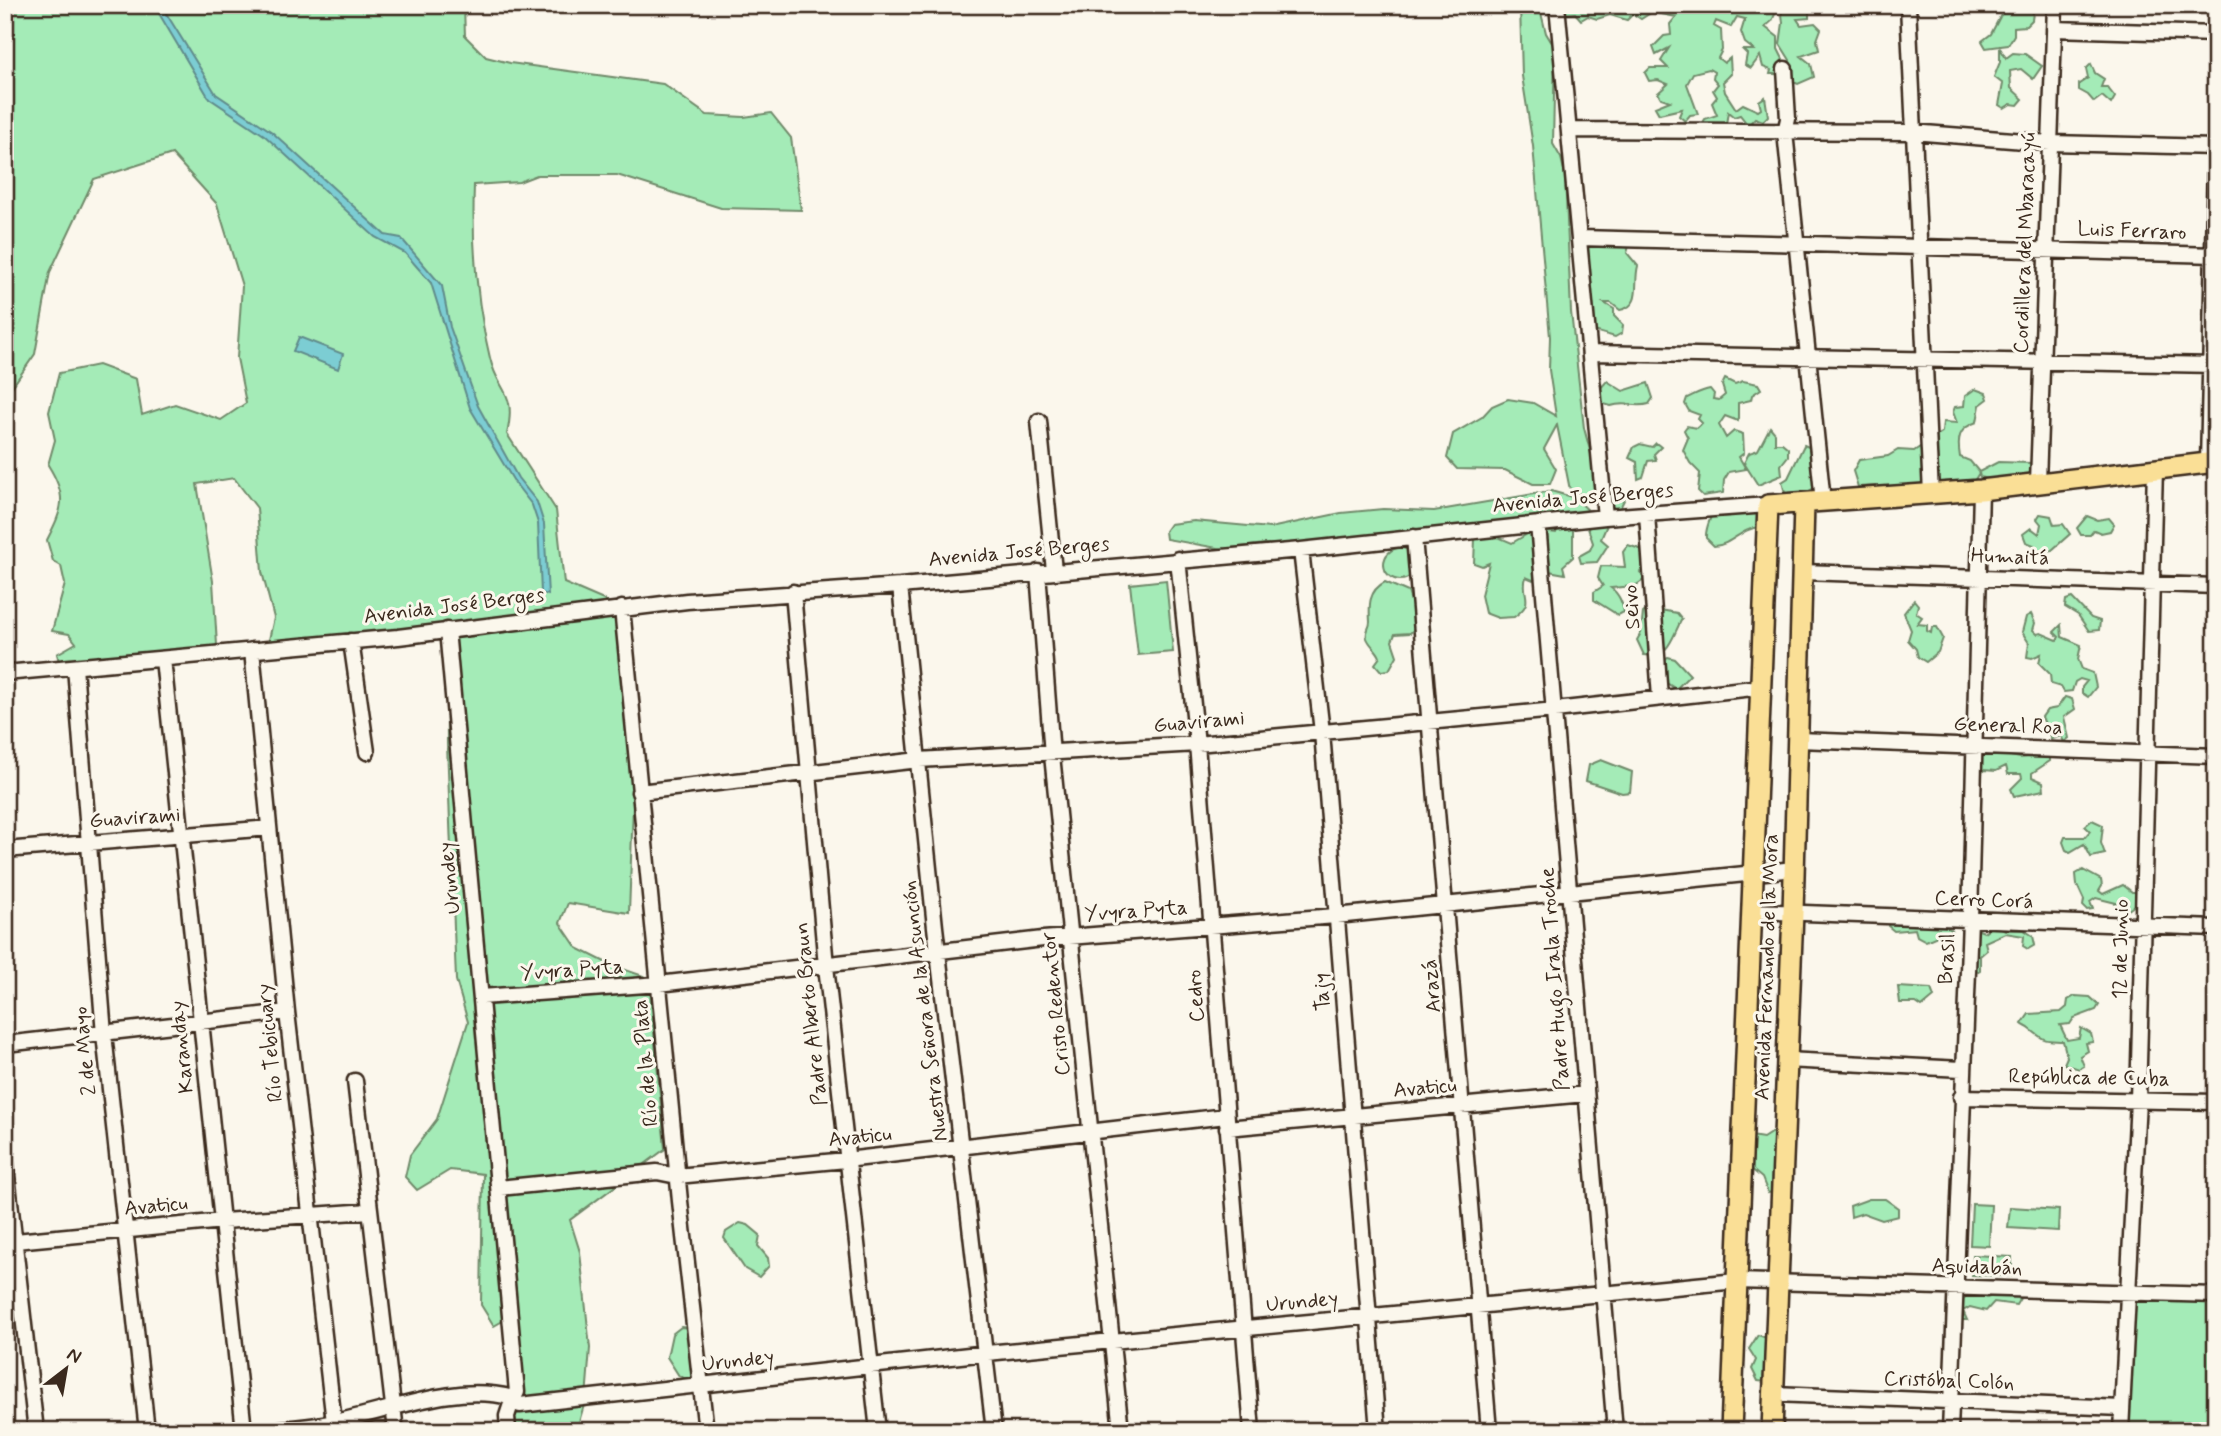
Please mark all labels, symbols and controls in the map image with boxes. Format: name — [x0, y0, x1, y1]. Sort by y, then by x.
street label: Cordillera del Mbaracayú — [2007, 132, 2043, 354]
street label: Luis Ferraro — [2077, 215, 2187, 247]
street label: Avenida José Berges — [1491, 476, 1675, 521]
street label: Avenida José Berges — [927, 530, 1111, 575]
street label: Humaitá — [1970, 542, 2050, 572]
street label: Avenida José Berges — [362, 581, 546, 632]
street label: Seivo — [1616, 584, 1648, 630]
street label: Guavirami — [1152, 704, 1246, 740]
street label: General Roa — [1953, 710, 2063, 742]
street label: Guavirami — [88, 801, 182, 835]
street label: Avenida Fernando de la Mora — [1748, 833, 1786, 1101]
street label: Urundey — [432, 841, 468, 915]
street label: Padre Hugo Irala Troche — [1533, 866, 1579, 1092]
street label: Nuestra Señora de la Asunción — [895, 879, 955, 1143]
street label: Cerro Corá — [1934, 884, 2034, 916]
street label: Yvyra Pyta — [1084, 893, 1188, 929]
street label: 12 de Junio — [2106, 899, 2136, 999]
street label: Padre Alberto Braun — [787, 921, 835, 1107]
street label: Cristo Redentor — [1035, 930, 1077, 1077]
street label: Brasil — [1932, 933, 1962, 985]
street label: Yvyra Pyta — [520, 952, 624, 988]
street label: Arazá — [1416, 958, 1448, 1014]
street label: Cedro — [1180, 969, 1212, 1023]
street label: Tajy — [1306, 972, 1338, 1012]
street label: Río Tebicuary — [250, 982, 290, 1104]
street label: Río de la Plata — [627, 998, 665, 1128]
street label: Karanday — [163, 999, 201, 1095]
street label: 2 de Mayo — [66, 1005, 104, 1097]
street label: República de Cuba — [2008, 1063, 2170, 1093]
street label: Avaticu — [1392, 1071, 1458, 1105]
street label: Avaticu — [827, 1120, 893, 1154]
street label: Avaticu — [123, 1189, 189, 1223]
street label: Aquidabán — [1931, 1251, 2023, 1283]
street label: Urundey — [1265, 1285, 1339, 1319]
north arrow — [32, 1334, 102, 1404]
text: N — [62, 1342, 86, 1370]
street label: Urundey — [701, 1343, 775, 1379]
street label: Cristóbal Colón — [1883, 1365, 2015, 1397]

